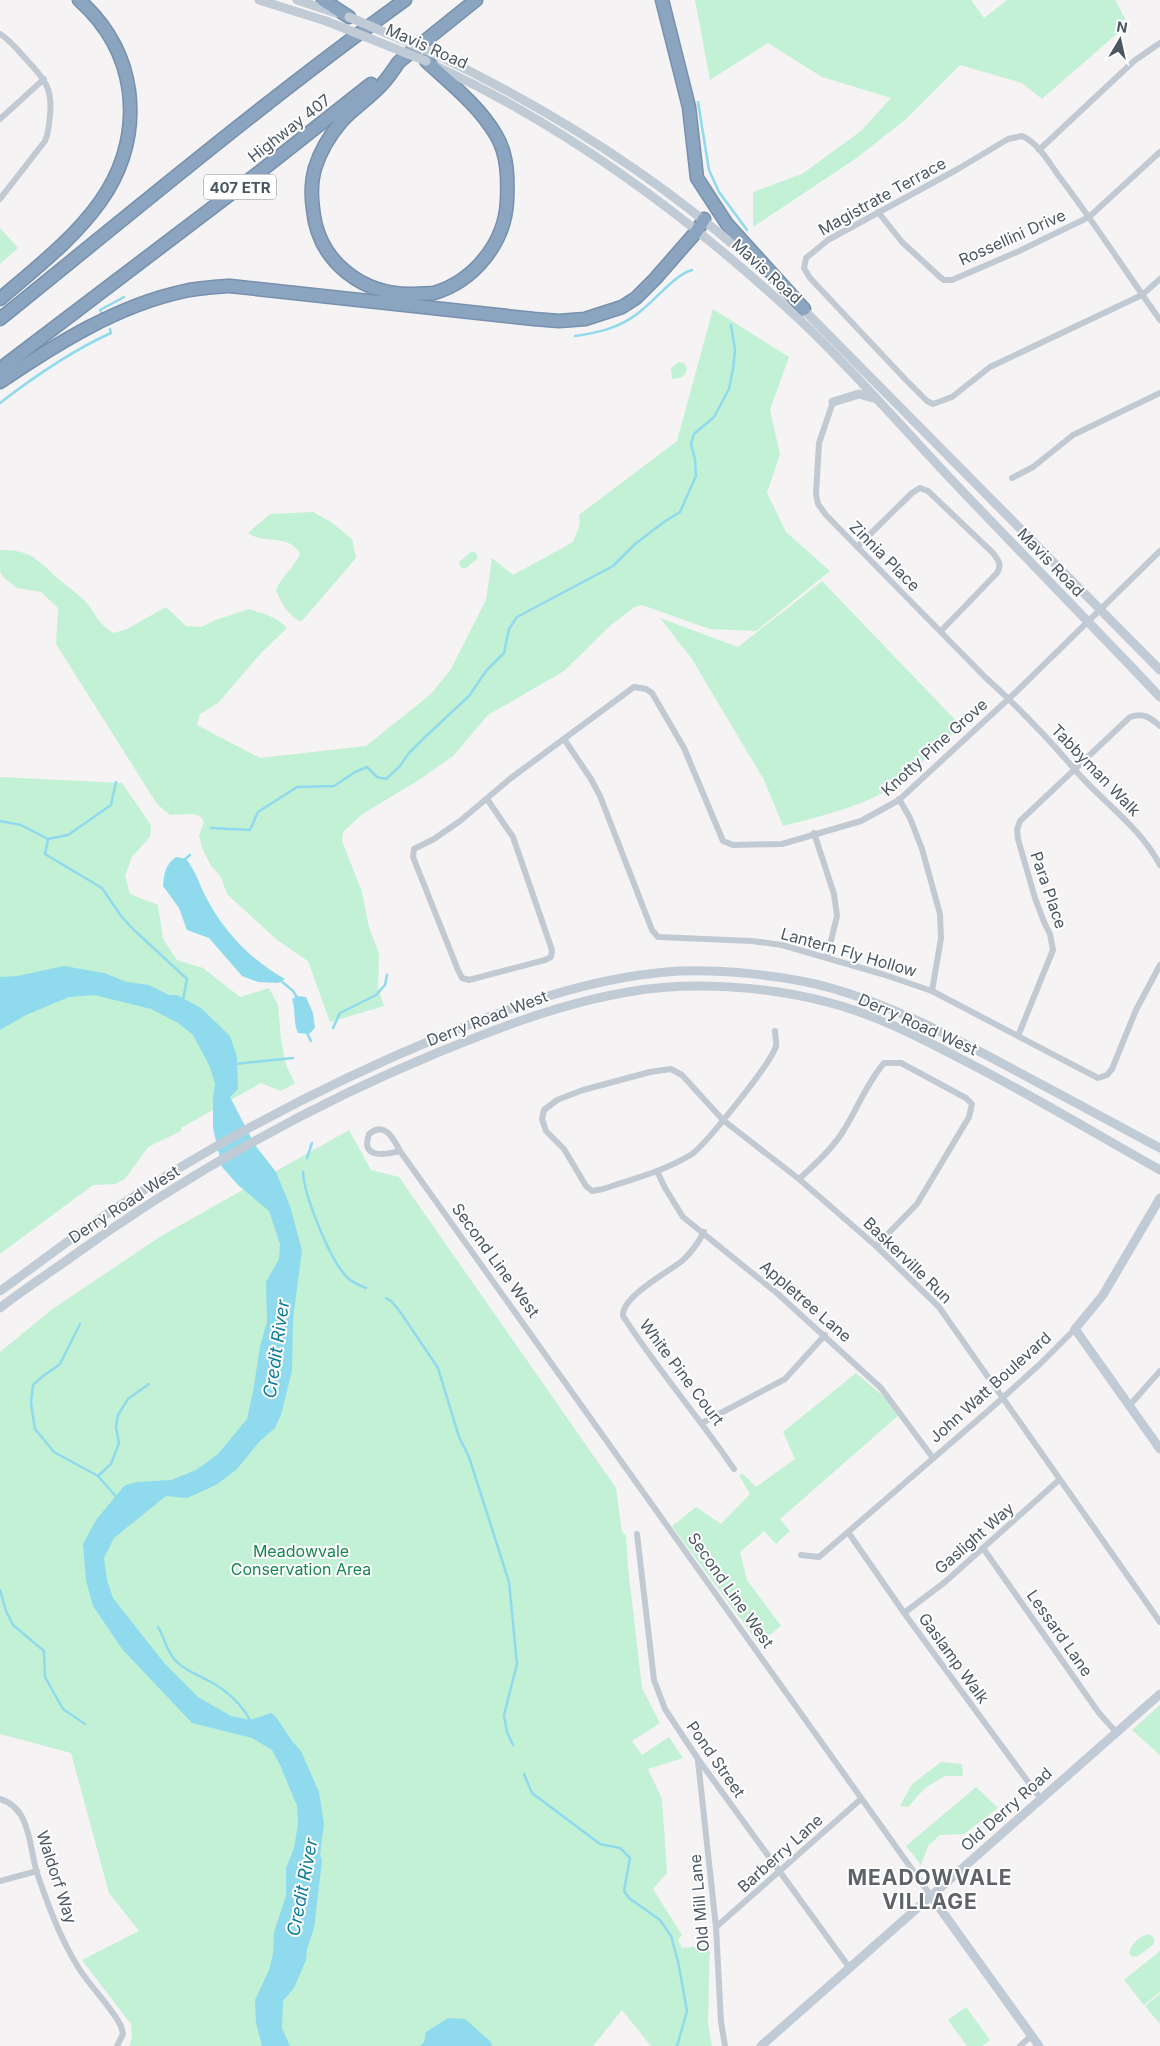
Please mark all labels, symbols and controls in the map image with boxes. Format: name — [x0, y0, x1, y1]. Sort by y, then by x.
north arrow — [1095, 15, 1145, 65]
text: N — [1116, 17, 1129, 36]
street label: Mavis Road — [383, 19, 471, 73]
street label: Highway 407 — [244, 89, 334, 167]
street label: Magistrate Terrace — [815, 153, 949, 239]
road number: 407 ETR — [204, 174, 276, 200]
street label: Rossellini Drive — [955, 204, 1069, 270]
street label: Mavis Road — [728, 234, 806, 308]
street label: Zinnia Place — [845, 516, 925, 596]
street label: Mavis Road — [1013, 524, 1089, 600]
street label: Knotty Pine Grove — [877, 694, 991, 800]
street label: Tabbyman Walk — [1047, 720, 1145, 820]
street label: Para Place — [1026, 849, 1072, 931]
street label: Lantern Fly Hollow — [779, 923, 919, 981]
street label: Derry Road West — [424, 986, 550, 1050]
street label: Derry Road West — [855, 989, 981, 1059]
street label: Derry Road West — [65, 1161, 183, 1247]
street label: Second Line West — [448, 1199, 544, 1321]
street label: Baskerville Run — [859, 1213, 957, 1307]
street label: Appletree Lane — [756, 1256, 856, 1346]
water label: Credit River — [259, 1297, 293, 1400]
street label: White Pine Court — [636, 1315, 728, 1429]
street label: John Watt Boulevard — [925, 1327, 1055, 1447]
street label: Gaslight Way — [930, 1498, 1018, 1578]
street label: Second Line West — [684, 1528, 778, 1652]
park label: Meadowvale Conservation Area — [231, 1541, 371, 1579]
street label: Lessard Lane — [1023, 1586, 1097, 1680]
street label: Gaslamp Walk — [914, 1609, 994, 1707]
street label: Pond Street — [682, 1717, 750, 1801]
street label: Old Derry Road — [956, 1763, 1056, 1855]
street label: Barberry Lane — [733, 1810, 827, 1896]
street label: Waldorf Way — [33, 1828, 81, 1926]
water label: Credit River — [282, 1835, 322, 1938]
street label: Old Mill Lane — [685, 1853, 713, 1953]
district label: MEADOWVALE VILLAGE — [847, 1865, 1013, 1914]

